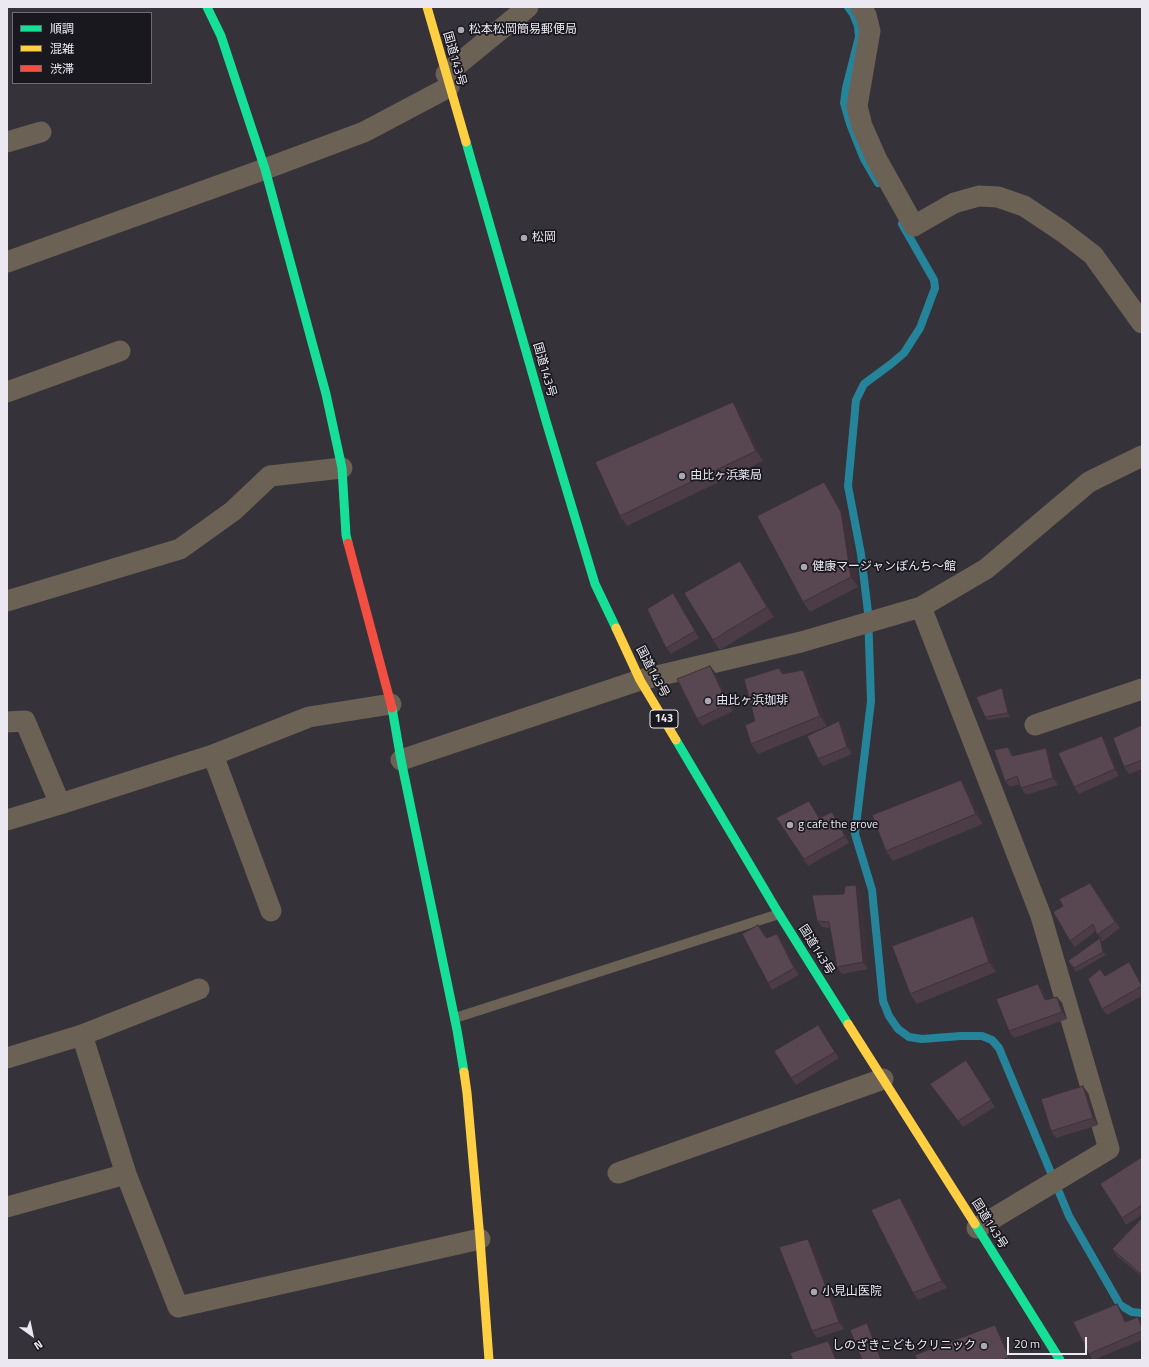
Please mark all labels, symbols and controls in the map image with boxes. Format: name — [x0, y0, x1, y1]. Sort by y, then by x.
legend — [12, 12, 152, 84]
text: 順調 — [50, 19, 74, 38]
place label: 松本松岡簡易郵便局 — [469, 23, 577, 37]
marker: 松本松岡簡易郵便局 — [456, 25, 466, 35]
street label: 国道143号 — [439, 30, 469, 88]
text: 混雑 — [50, 39, 74, 58]
text: 渋滞 — [50, 59, 74, 78]
place label: 松岡 — [532, 231, 556, 245]
marker: 松岡 — [519, 233, 529, 243]
street label: 国道143号 — [529, 341, 559, 399]
place label: 由比ヶ浜薬局 — [690, 469, 762, 483]
marker: 由比ヶ浜薬局 — [677, 471, 687, 481]
place label: 健康マージャンぽんち～館 — [812, 560, 956, 574]
marker: 健康マージャンぽんち～館 — [799, 562, 809, 572]
street label: 国道143号 — [632, 644, 672, 700]
place label: 由比ヶ浜珈琲 — [716, 694, 788, 708]
marker: 由比ヶ浜珈琲 — [703, 696, 713, 706]
road number: 143 — [650, 710, 678, 728]
place label: g cafe the grove — [798, 818, 878, 832]
marker: g cafe the grove — [785, 820, 795, 830]
street label: 国道143号 — [795, 922, 837, 978]
street label: 国道143号 — [968, 1196, 1010, 1252]
place label: 小見山医院 — [822, 1285, 882, 1299]
marker: 小見山医院 — [809, 1287, 819, 1297]
north arrow — [12, 1315, 52, 1355]
scale bar — [1009, 1329, 1089, 1355]
text: 20 m — [1014, 1334, 1040, 1353]
text: N — [31, 1336, 46, 1354]
place label: しのざきこどもクリニック — [832, 1339, 976, 1353]
marker: しのざきこどもクリニック — [979, 1341, 989, 1351]

